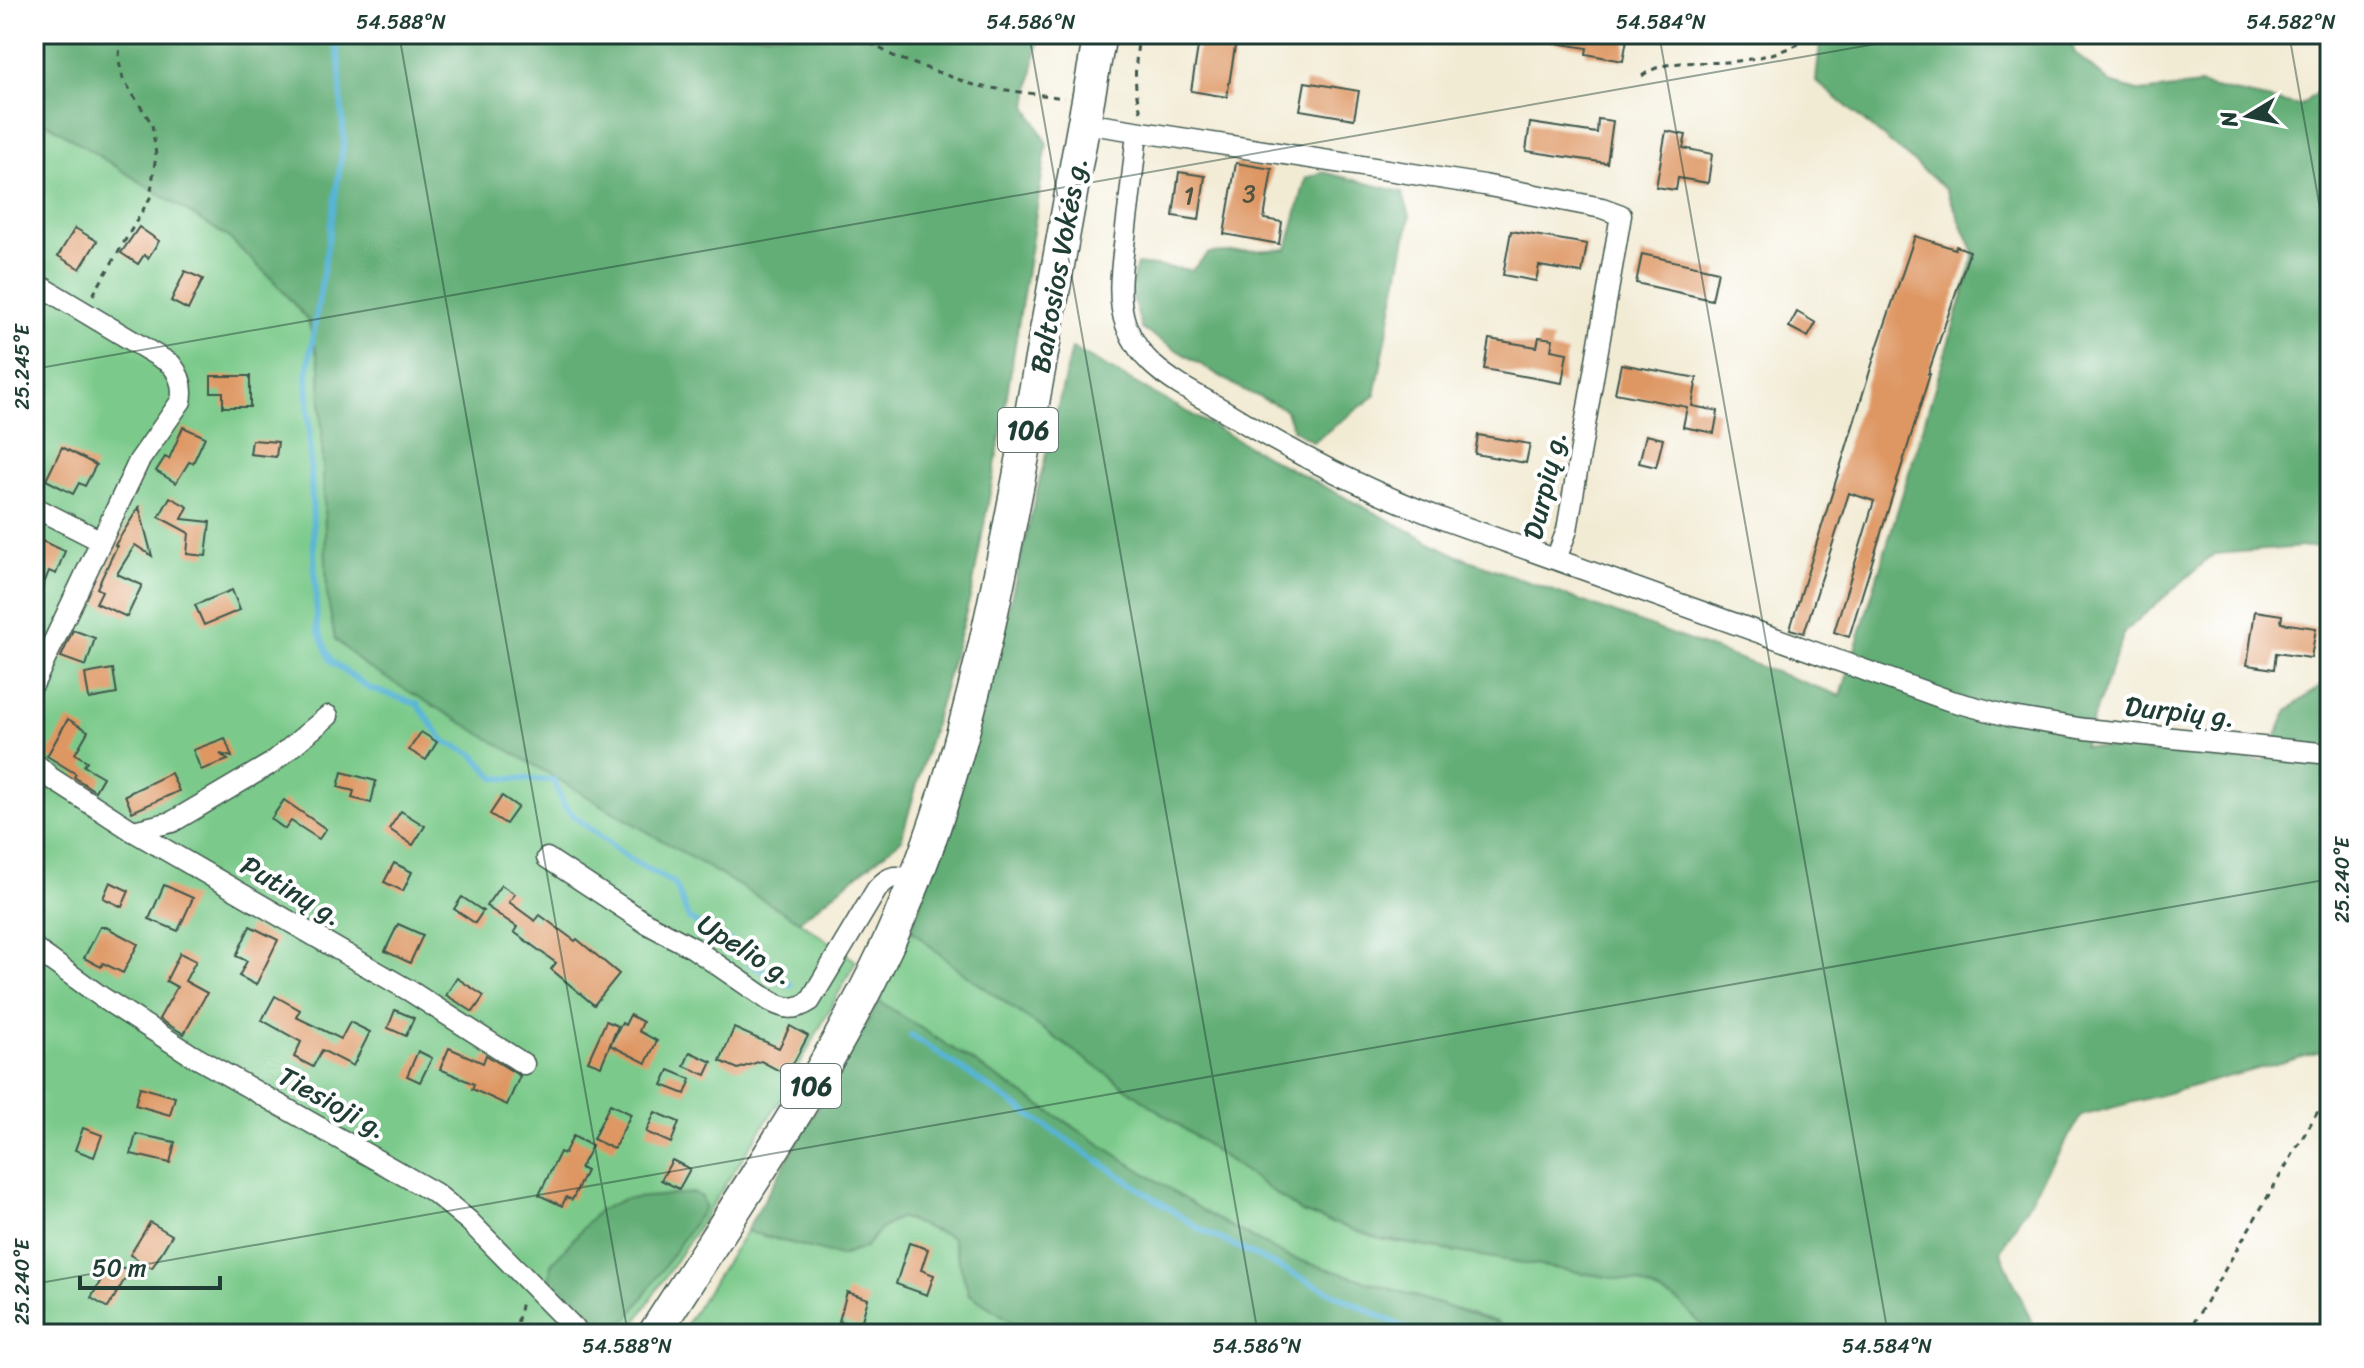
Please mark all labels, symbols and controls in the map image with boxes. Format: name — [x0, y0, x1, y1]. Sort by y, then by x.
text: 54.588°N — [356, 5, 446, 40]
text: 54.586°N — [987, 5, 1076, 40]
text: 54.584°N — [1616, 5, 1706, 40]
text: 54.582°N — [2247, 5, 2336, 40]
north arrow — [2208, 76, 2288, 156]
text: N — [2208, 108, 2249, 131]
street label: Baltosios Vokės g. — [1015, 153, 1102, 377]
house number: 3 — [1242, 173, 1256, 215]
house number: 1 — [1184, 175, 1194, 217]
text: 25.245°E — [5, 322, 40, 410]
road number: 106 — [998, 408, 1058, 452]
street label: Durpių g. — [1508, 426, 1581, 545]
street label: Durpių g. — [2122, 681, 2238, 742]
text: 25.240°E — [2325, 835, 2360, 923]
street label: Putinų g. — [231, 841, 352, 940]
street label: Upelio g. — [687, 900, 804, 999]
street label: Tiesioji g. — [269, 1052, 397, 1153]
road number: 106 — [781, 1064, 841, 1108]
text: 25.240°E — [5, 1237, 40, 1325]
scale bar — [80, 1240, 220, 1290]
text: 50 m — [92, 1247, 147, 1289]
text: 54.588°N — [582, 1329, 672, 1364]
text: 54.586°N — [1213, 1329, 1302, 1364]
text: 54.584°N — [1842, 1329, 1932, 1364]

